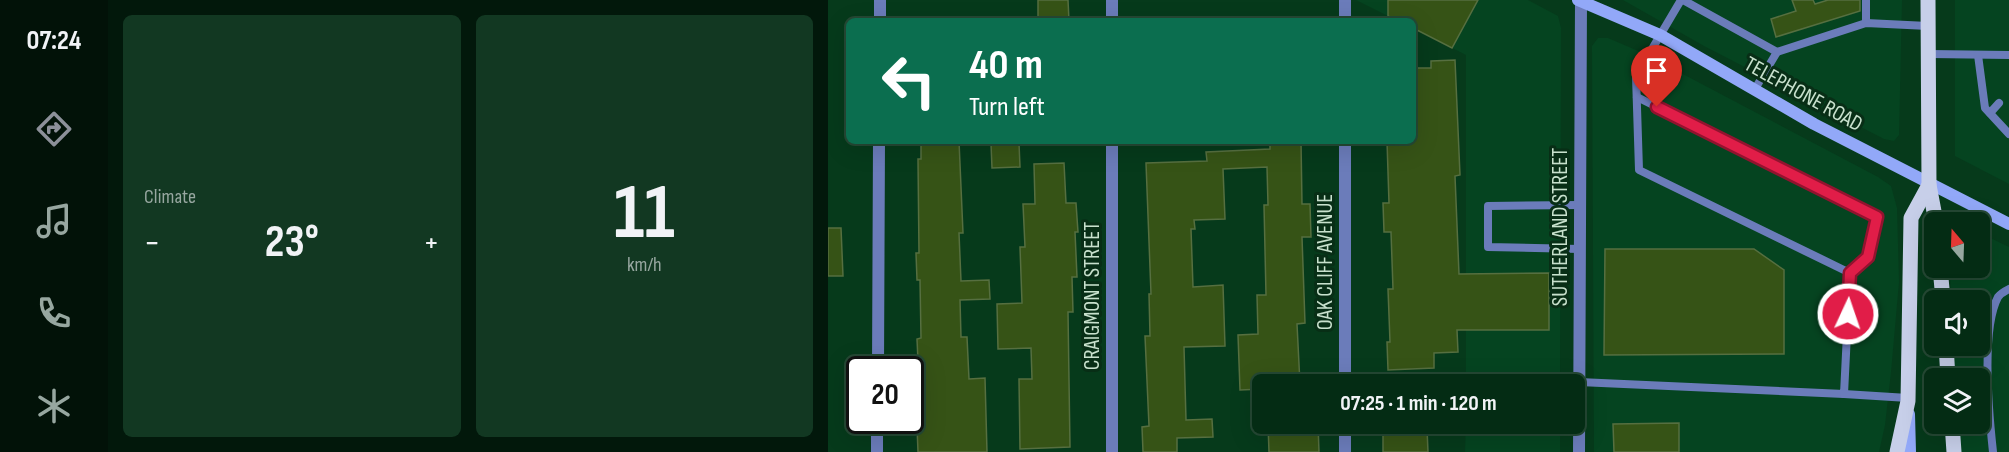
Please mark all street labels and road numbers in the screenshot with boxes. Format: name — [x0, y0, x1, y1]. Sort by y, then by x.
street label: TELEPHONE ROAD — [1739, 51, 1867, 138]
street label: SUTHERLAND STREET — [1547, 148, 1574, 306]
street label: OAK CLIFF AVENUE — [1312, 194, 1339, 330]
street label: CRAIGMONT STREET — [1079, 222, 1106, 370]

